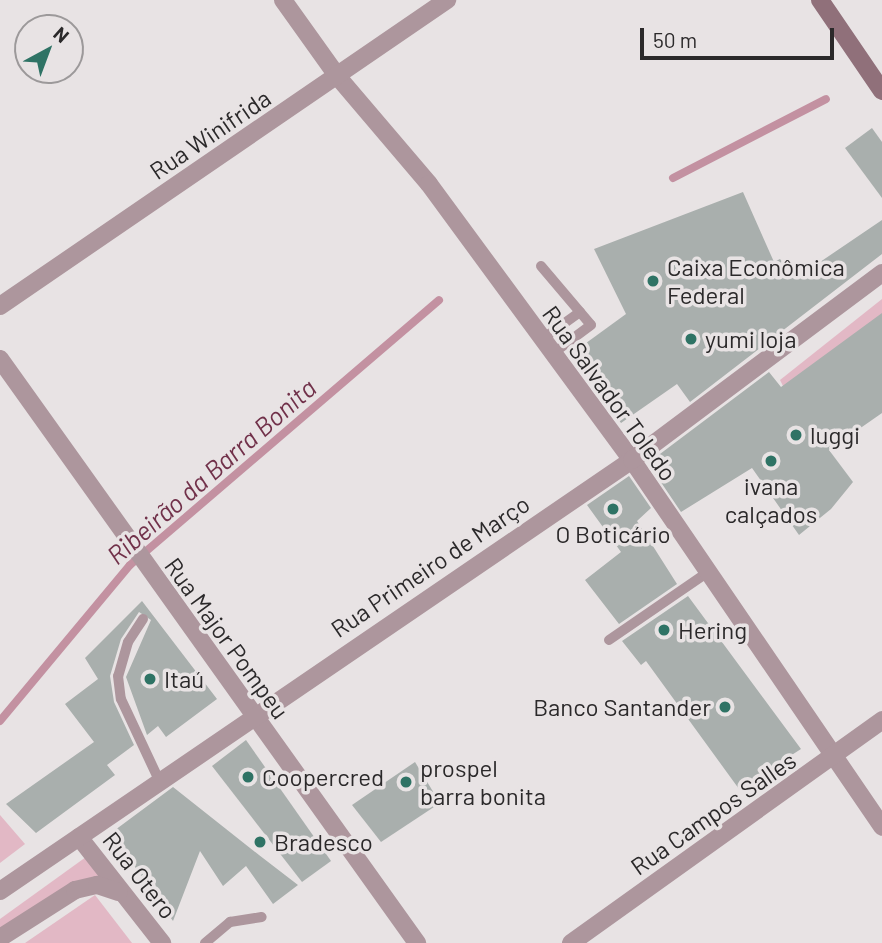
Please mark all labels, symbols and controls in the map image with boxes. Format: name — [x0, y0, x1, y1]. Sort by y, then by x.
north arrow — [14, 14, 84, 84]
scale bar — [644, 14, 838, 58]
text: N — [49, 21, 74, 47]
text: 50 m — [653, 27, 697, 52]
street label: Rua Winifrida — [144, 83, 276, 185]
place label: Caixa Econômica Federal — [667, 253, 845, 309]
marker: Caixa Econômica Federal — [645, 273, 661, 289]
street label: Rua Salvador Toledo — [537, 300, 683, 486]
place label: yumi loja — [705, 325, 796, 353]
marker: yumi loja — [683, 331, 699, 347]
water label: Ribeirão da Barra Bonita — [100, 372, 322, 570]
place label: luggi — [810, 421, 860, 449]
marker: luggi — [788, 427, 804, 443]
marker: ivana calçados — [763, 453, 779, 469]
place label: ivana calçados — [725, 472, 817, 528]
street label: Rua Primeiro de Março — [325, 489, 535, 643]
marker: O Boticário — [605, 501, 621, 517]
place label: O Boticário — [555, 520, 671, 548]
street label: Rua Major Pompeu — [159, 552, 295, 724]
place label: Hering — [678, 616, 747, 644]
marker: Hering — [656, 622, 672, 638]
place label: Itaú — [164, 665, 204, 693]
marker: Itaú — [142, 671, 158, 687]
place label: Banco Santander — [533, 693, 711, 721]
marker: Banco Santander — [717, 699, 733, 715]
street label: Rua Campos Salles — [625, 745, 801, 881]
place label: prospel barra bonita — [420, 754, 546, 810]
place label: Coopercred — [262, 763, 384, 791]
marker: Coopercred — [240, 769, 256, 785]
marker: prospel barra bonita — [398, 774, 414, 790]
street label: Rua Otero — [97, 826, 183, 924]
place label: Bradesco — [274, 828, 373, 856]
marker: Bradesco — [252, 834, 268, 850]

